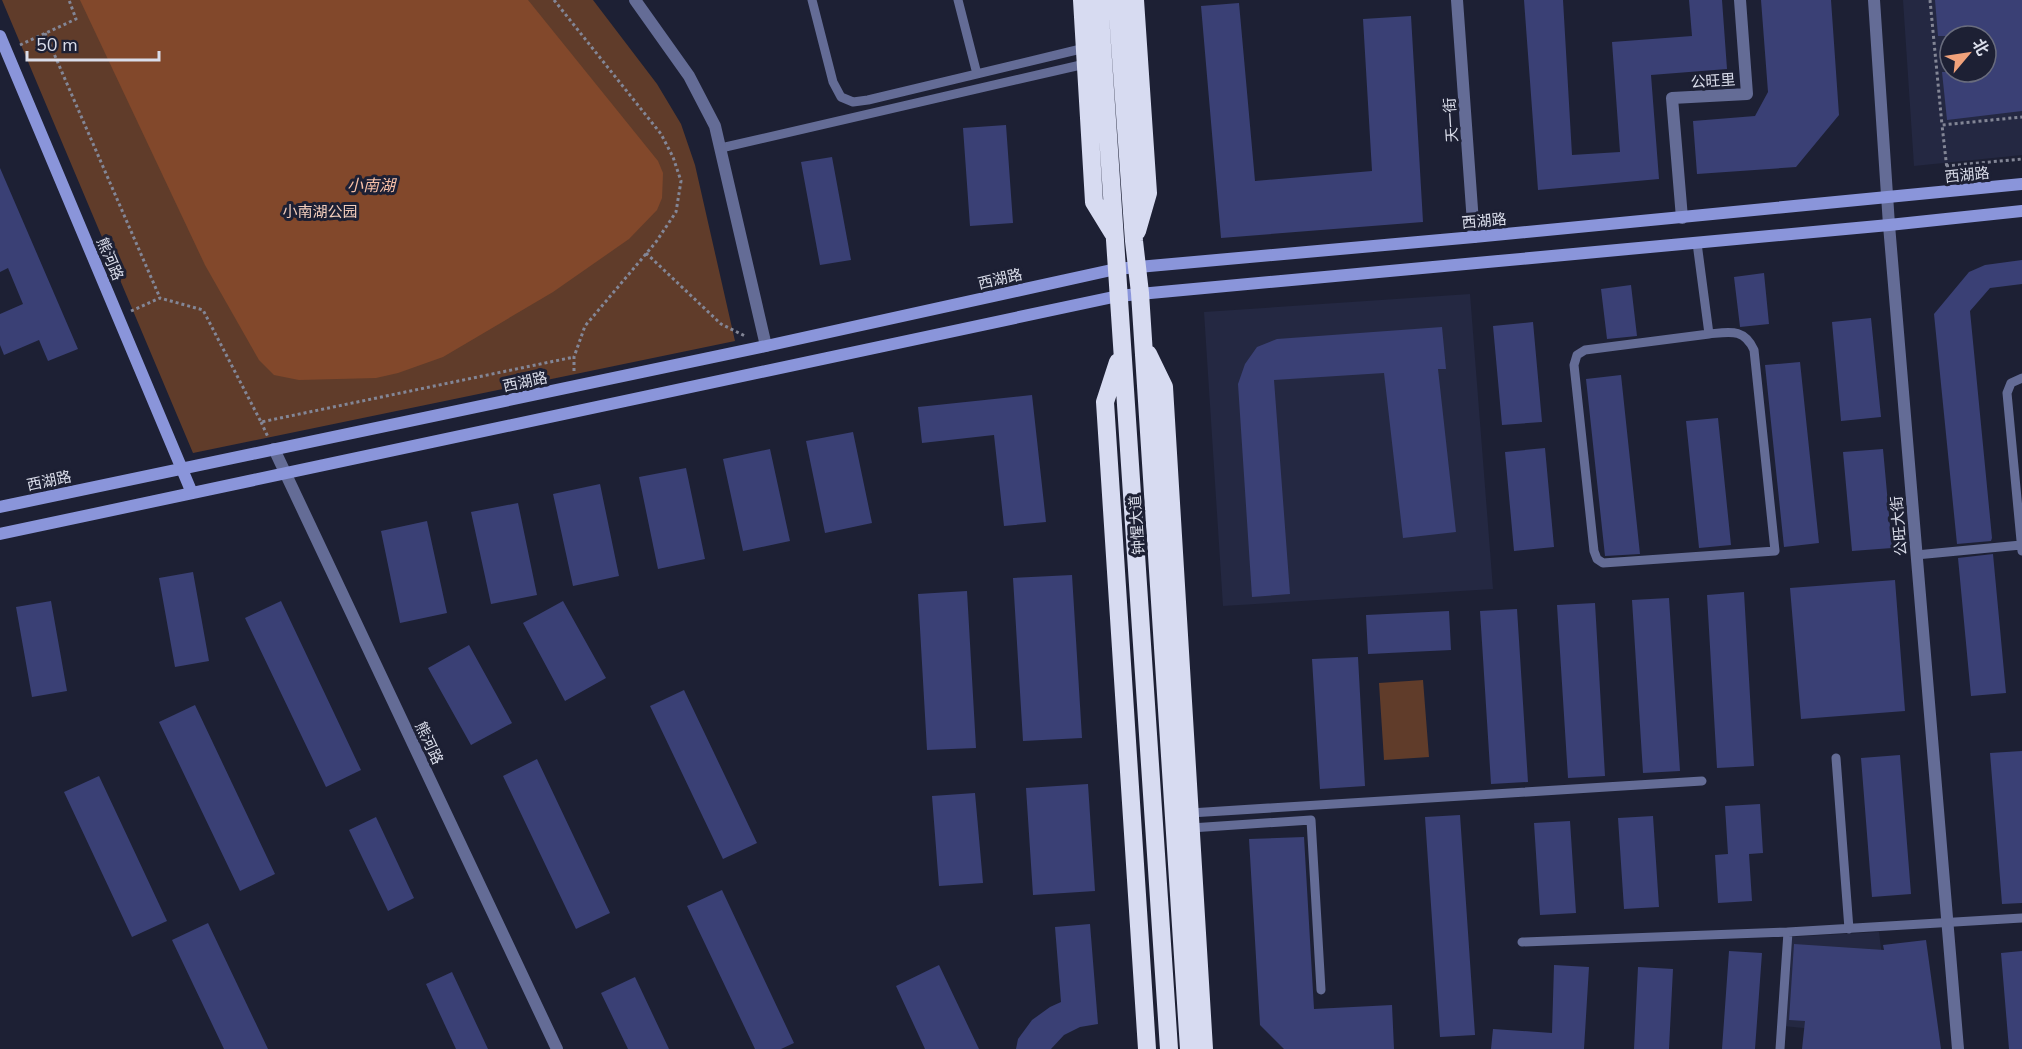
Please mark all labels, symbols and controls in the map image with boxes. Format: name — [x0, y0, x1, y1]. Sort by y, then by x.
scale bar — [27, 24, 159, 62]
north arrow — [1938, 24, 1998, 84]
text: 50 m — [36, 33, 78, 57]
text: 北 — [1967, 35, 1994, 60]
street label: 公旺里 — [1690, 69, 1736, 93]
street label: 天一街 — [1439, 97, 1463, 143]
street label: 西湖路 — [1944, 163, 1990, 187]
water label: 小南湖 — [347, 175, 398, 197]
park label: 小南湖公园 — [282, 202, 358, 222]
street label: 西湖路 — [1461, 209, 1507, 233]
street label: 熊河路 — [92, 234, 128, 284]
street label: 西湖路 — [976, 264, 1024, 294]
street label: 西湖路 — [501, 368, 549, 396]
street label: 西湖路 — [25, 467, 73, 495]
street label: 钟惺大道 — [1125, 494, 1149, 556]
street label: 公旺大街 — [1886, 495, 1912, 557]
street label: 熊河路 — [410, 718, 448, 768]

